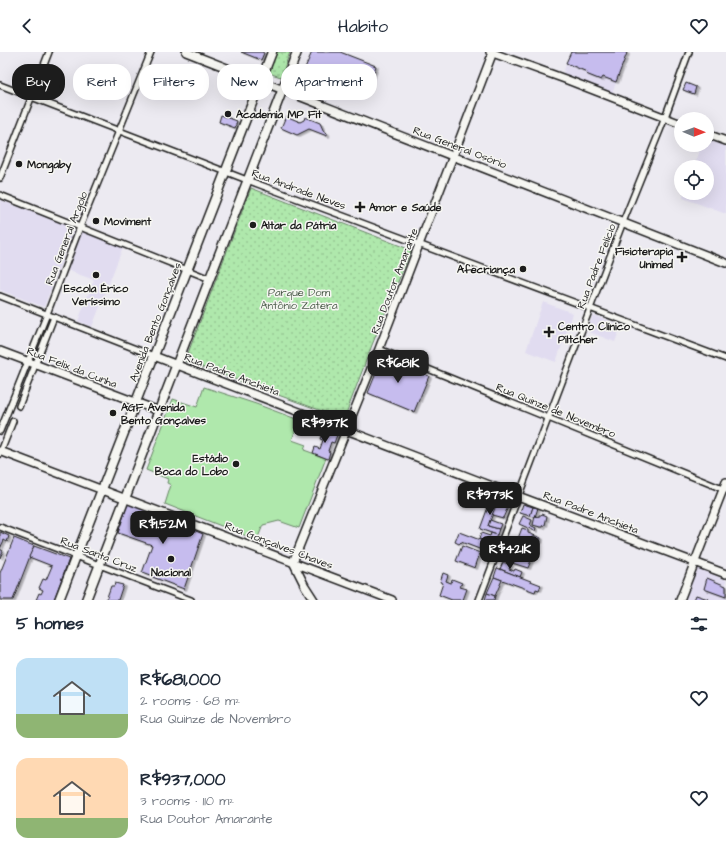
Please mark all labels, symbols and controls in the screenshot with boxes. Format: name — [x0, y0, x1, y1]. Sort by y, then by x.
text: Habito — [338, 14, 388, 39]
icon: back — [16, 15, 38, 37]
icon: heart — [688, 15, 710, 37]
chip: Buy — [12, 64, 65, 100]
chip: Rent — [73, 64, 131, 100]
chip: Filters — [139, 64, 209, 100]
chip: New — [217, 64, 273, 100]
chip: Apartment — [281, 64, 377, 100]
place label: Academia MP Fit — [236, 107, 322, 122]
marker: Academia MP Fit — [223, 109, 233, 119]
north arrow — [674, 112, 714, 152]
map controls — [674, 112, 714, 200]
street label: Rua General Osório — [411, 123, 510, 173]
place label: Mongaby — [27, 157, 72, 174]
marker: Mongaby — [14, 159, 24, 169]
button: locate — [674, 160, 714, 200]
street label: Rua Andrade Neves — [250, 165, 348, 214]
street label: Rua General Argolo — [42, 188, 92, 288]
place label: Amor e Saúde — [369, 200, 442, 215]
marker: Amor e Saúde — [354, 201, 366, 213]
place label: Moviment — [104, 214, 152, 229]
marker: Moviment — [91, 216, 101, 226]
place label: Altar da Pátria — [261, 218, 337, 233]
marker: Altar da Pátria — [248, 220, 258, 230]
street label: Rua Padre Felício — [573, 221, 620, 311]
street label: Rua Doutor Amarante — [367, 226, 422, 336]
place label: Fisioterapia Unimed — [615, 244, 673, 272]
marker: Fisioterapia Unimed — [676, 251, 688, 263]
street label: Avenida Bento Gonçalves — [126, 260, 185, 384]
place label: Afecriança — [457, 262, 515, 277]
marker: Afecriança — [518, 264, 528, 274]
marker: Escola Érico Veríssimo — [91, 270, 101, 280]
place label: Escola Érico Veríssimo — [64, 281, 129, 309]
park label: Parque Dom Antônio Zatera — [260, 285, 338, 313]
place label: Centro Clínico Piltcher — [558, 319, 631, 347]
marker: Centro Clínico Piltcher — [543, 326, 555, 338]
street label: Rua Felix da Cunha — [25, 343, 119, 392]
street label: Rua Padre Anchieta — [182, 349, 282, 400]
pin: R$681K — [365, 350, 431, 384]
text: R$681K — [377, 354, 419, 372]
street label: Rua Quinze de Novembro — [494, 380, 619, 442]
place label: AGF Avenida Bento Gonçalves — [121, 400, 207, 428]
marker: AGF Avenida Bento Gonçalves — [108, 408, 118, 418]
pin: R$937K — [292, 410, 358, 444]
text: R$937K — [302, 414, 348, 432]
place label: Estádio Boca do Lobo — [155, 451, 229, 479]
marker: Estádio Boca do Lobo — [231, 459, 241, 469]
pin: R$973K — [457, 482, 523, 516]
text: R$973K — [467, 486, 513, 504]
street label: Rua Padre Anchieta — [541, 487, 641, 538]
pin: R$1.52M — [126, 511, 200, 545]
text: R$1.52M — [139, 515, 187, 533]
street label: Rua Gonçalves Chaves — [223, 518, 335, 573]
street label: Rua Santa Cruz — [58, 533, 140, 576]
pin: R$421K — [477, 536, 543, 570]
text: R$421K — [489, 540, 531, 558]
marker: Nacional — [166, 554, 176, 564]
place label: Nacional — [151, 565, 191, 580]
text: 5 homes — [16, 612, 84, 636]
icon: filters — [688, 613, 710, 635]
text: R$681,000 — [140, 668, 221, 692]
icon: home — [48, 674, 96, 722]
icon: heart — [688, 687, 710, 709]
text: 2 rooms · 68 m² — [140, 692, 240, 710]
text: Rua Quinze de Novembro — [140, 710, 291, 728]
text: R$937,000 — [140, 768, 226, 792]
icon: home — [48, 774, 96, 822]
icon: heart — [688, 787, 710, 809]
text: 3 rooms · 110 m² — [140, 792, 234, 810]
text: Rua Doutor Amarante — [140, 810, 273, 828]

